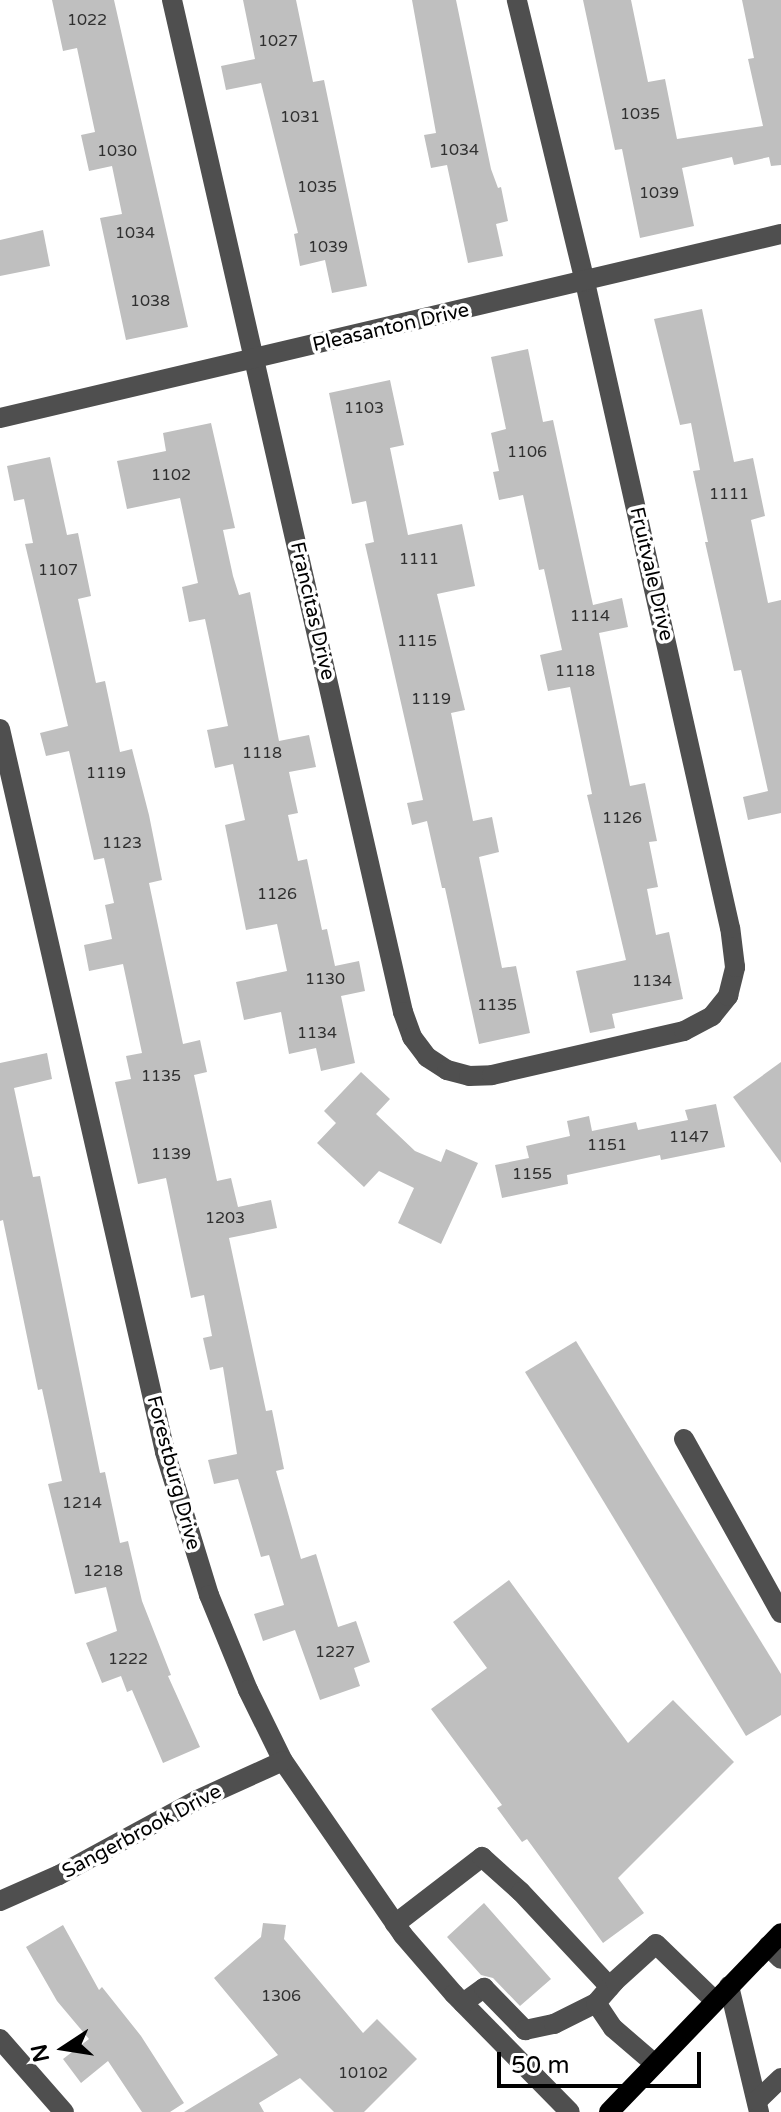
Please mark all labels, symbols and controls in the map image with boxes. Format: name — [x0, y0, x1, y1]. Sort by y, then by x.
house number: 1022 — [67, 10, 107, 30]
house number: 1027 — [258, 31, 298, 51]
house number: 1035 — [620, 104, 660, 124]
house number: 1031 — [280, 107, 320, 127]
house number: 1034 — [439, 140, 479, 160]
house number: 1030 — [97, 141, 137, 161]
house number: 1035 — [297, 177, 337, 197]
house number: 1039 — [639, 183, 679, 203]
house number: 1034 — [115, 223, 155, 243]
house number: 1039 — [308, 237, 348, 257]
house number: 1038 — [130, 291, 170, 311]
street label: Pleasanton Drive — [310, 298, 472, 358]
house number: 1103 — [344, 398, 384, 418]
house number: 1106 — [507, 442, 547, 462]
house number: 1102 — [151, 465, 191, 485]
house number: 1111 — [709, 484, 749, 504]
street label: Fruitvale Drive — [624, 505, 678, 643]
street label: Francitas Drive — [284, 539, 340, 683]
house number: 1111 — [399, 549, 439, 569]
house number: 1107 — [38, 560, 78, 580]
house number: 1114 — [570, 606, 610, 626]
house number: 1115 — [397, 631, 437, 651]
house number: 1118 — [555, 661, 595, 681]
house number: 1119 — [411, 689, 451, 709]
house number: 1118 — [242, 743, 282, 763]
house number: 1119 — [86, 763, 126, 783]
house number: 1126 — [602, 808, 642, 828]
house number: 1123 — [102, 833, 142, 853]
house number: 1126 — [257, 884, 297, 904]
house number: 1130 — [305, 969, 345, 989]
house number: 1134 — [632, 971, 672, 991]
house number: 1135 — [477, 995, 517, 1015]
house number: 1134 — [297, 1023, 337, 1043]
house number: 1135 — [141, 1066, 181, 1086]
house number: 1147 — [669, 1127, 709, 1147]
house number: 1151 — [587, 1135, 627, 1155]
house number: 1139 — [151, 1144, 191, 1164]
house number: 1155 — [512, 1164, 552, 1184]
house number: 1203 — [205, 1208, 245, 1228]
street label: Forestburg Drive — [141, 1393, 205, 1553]
house number: 1214 — [62, 1493, 102, 1513]
house number: 1218 — [83, 1561, 123, 1581]
house number: 1227 — [315, 1642, 355, 1662]
house number: 1222 — [108, 1649, 148, 1669]
street label: Sangerbrook Drive — [58, 1780, 226, 1884]
house number: 1306 — [261, 1986, 301, 2006]
north arrow — [24, 2008, 104, 2088]
scale bar — [501, 2036, 705, 2086]
text: N — [26, 2042, 55, 2064]
text: 50 m — [511, 2051, 569, 2080]
house number: 10102 — [338, 2063, 388, 2083]

